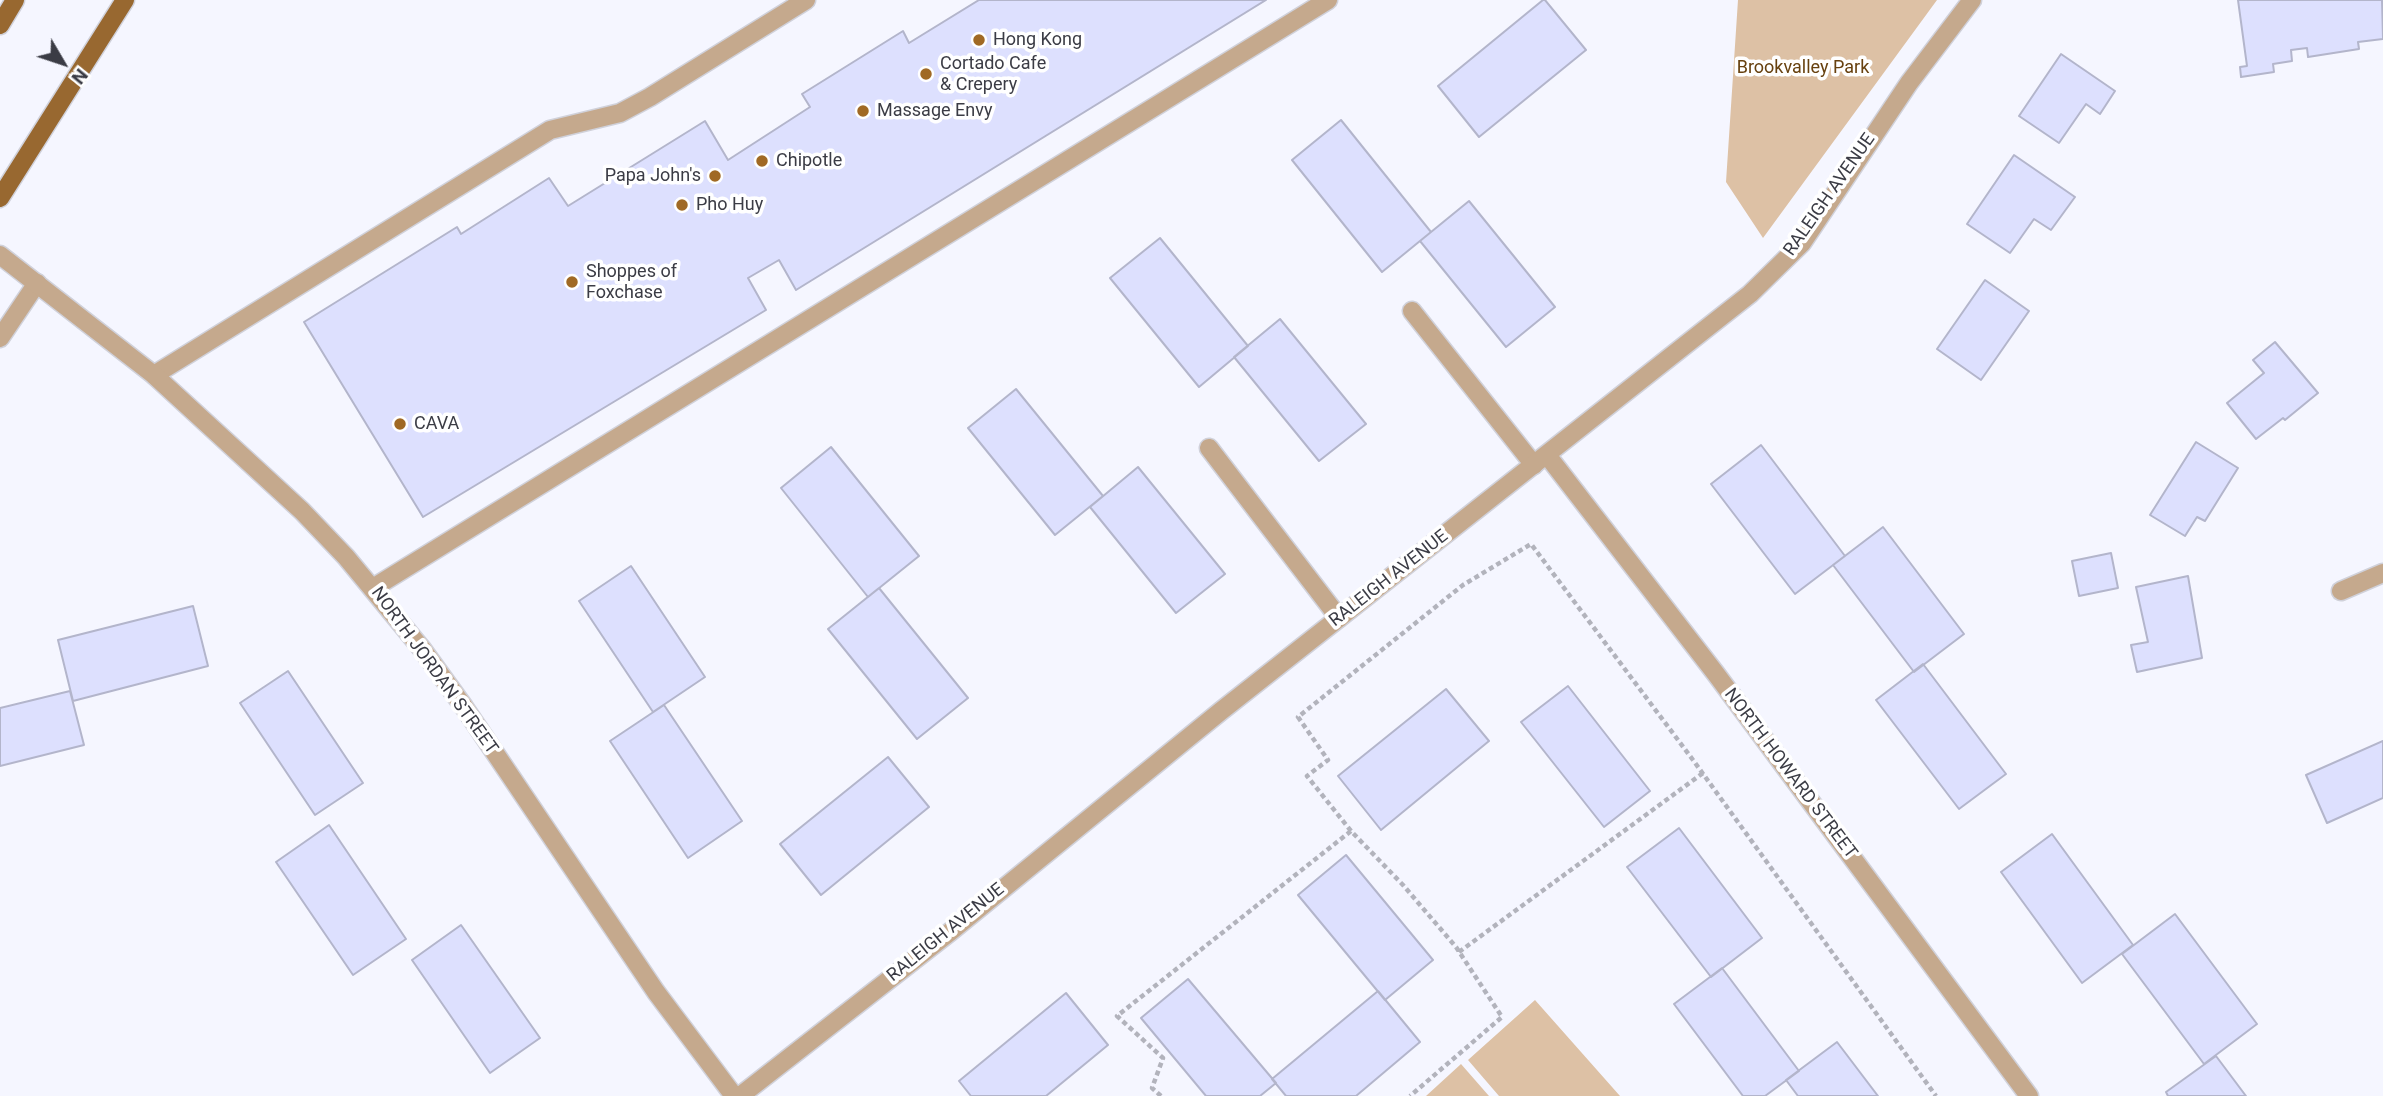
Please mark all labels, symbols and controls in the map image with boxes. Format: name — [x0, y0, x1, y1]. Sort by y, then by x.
north arrow — [28, 28, 98, 98]
place label: Hong Kong — [993, 29, 1082, 51]
marker: Hong Kong — [971, 32, 987, 48]
place label: Cortado Cafe & Crepery — [940, 53, 1046, 96]
park label: Brookvalley Park — [1737, 57, 1869, 79]
text: N — [67, 64, 93, 89]
marker: Cortado Cafe & Crepery — [918, 66, 934, 82]
place label: Massage Envy — [877, 100, 992, 122]
marker: Massage Envy — [855, 103, 871, 119]
street label: RALEIGH AVENUE — [1780, 130, 1880, 260]
place label: Chipotle — [776, 150, 842, 172]
marker: Chipotle — [754, 153, 770, 169]
place label: Papa John's — [605, 165, 701, 187]
marker: Papa John's — [707, 168, 723, 184]
place label: Pho Huy — [696, 194, 763, 216]
marker: Pho Huy — [674, 197, 690, 213]
place label: Shoppes of Foxchase — [586, 261, 677, 304]
marker: Shoppes of Foxchase — [564, 274, 580, 290]
place label: CAVA — [414, 413, 459, 435]
marker: CAVA — [392, 416, 408, 432]
street label: RALEIGH AVENUE — [1325, 526, 1453, 632]
street label: NORTH JORDAN STREET — [366, 583, 502, 759]
street label: NORTH HOWARD STREET — [1719, 685, 1861, 863]
street label: RALEIGH AVENUE — [883, 879, 1009, 987]

